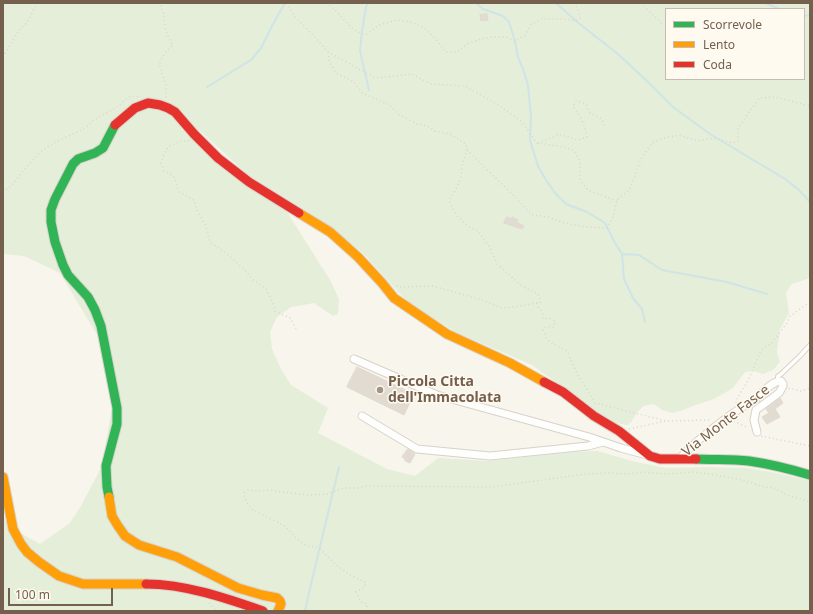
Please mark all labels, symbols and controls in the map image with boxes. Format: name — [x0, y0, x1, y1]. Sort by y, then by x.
legend — [665, 8, 805, 80]
text: Scorrevole — [703, 16, 762, 33]
text: Lento — [703, 36, 735, 53]
text: Coda — [703, 56, 732, 73]
place label: Piccola Citta dell'Immacolata — [388, 374, 501, 406]
street label: Via Monte Fasce — [679, 382, 773, 460]
marker: Piccola Citta dell'Immacolata — [375, 385, 385, 395]
scale bar — [10, 580, 115, 606]
text: 100 m — [15, 586, 50, 603]

